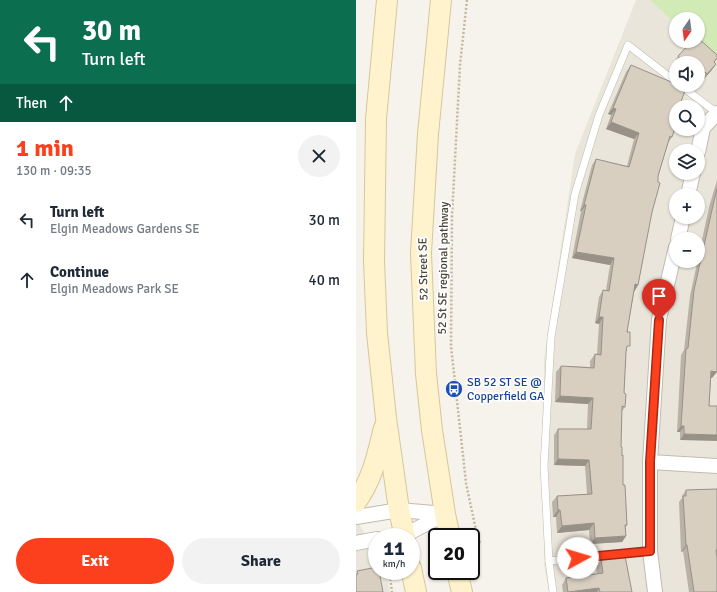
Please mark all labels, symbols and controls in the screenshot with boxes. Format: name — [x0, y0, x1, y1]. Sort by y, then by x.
north arrow — [669, 12, 705, 48]
map controls — [669, 12, 705, 268]
text: 30 m — [82, 14, 141, 48]
icon: left — [16, 16, 68, 68]
text: Turn left — [82, 48, 145, 70]
button: sound — [669, 56, 705, 92]
icon: ahead — [55, 92, 77, 114]
text: Then — [16, 94, 47, 112]
button: search — [669, 100, 705, 136]
text: 1 min — [16, 133, 74, 163]
button: close — [298, 135, 340, 177]
button: layers — [669, 144, 705, 180]
text: 130 m · 09:35 — [16, 163, 92, 179]
button: + — [669, 188, 705, 224]
street label: 52 St SE regional pathway — [435, 201, 452, 335]
text: Turn left — [50, 203, 104, 221]
icon: left — [16, 209, 38, 231]
text: 30 m — [309, 211, 340, 229]
text: Elgin Meadows Gardens SE — [50, 221, 200, 237]
button: − — [669, 232, 705, 268]
street label: 52 Street SE — [415, 237, 432, 301]
text: Continue — [50, 263, 109, 281]
icon: ahead — [16, 269, 38, 291]
text: 40 m — [309, 271, 340, 289]
pin — [642, 279, 676, 320]
text: Elgin Meadows Park SE — [50, 281, 179, 297]
icon: arrive — [648, 285, 670, 307]
place label: SB 52 ST SE @ Copperfield GA — [467, 375, 545, 404]
bus stop icon: SB 52 ST SE @ Copperfield GA — [444, 379, 464, 399]
speed limit sign: 20 — [428, 528, 480, 580]
text: 11 — [383, 536, 405, 561]
position arrow — [557, 537, 599, 579]
button: Exit — [16, 538, 174, 584]
button: Share — [182, 538, 340, 584]
text: km/h — [383, 558, 405, 570]

